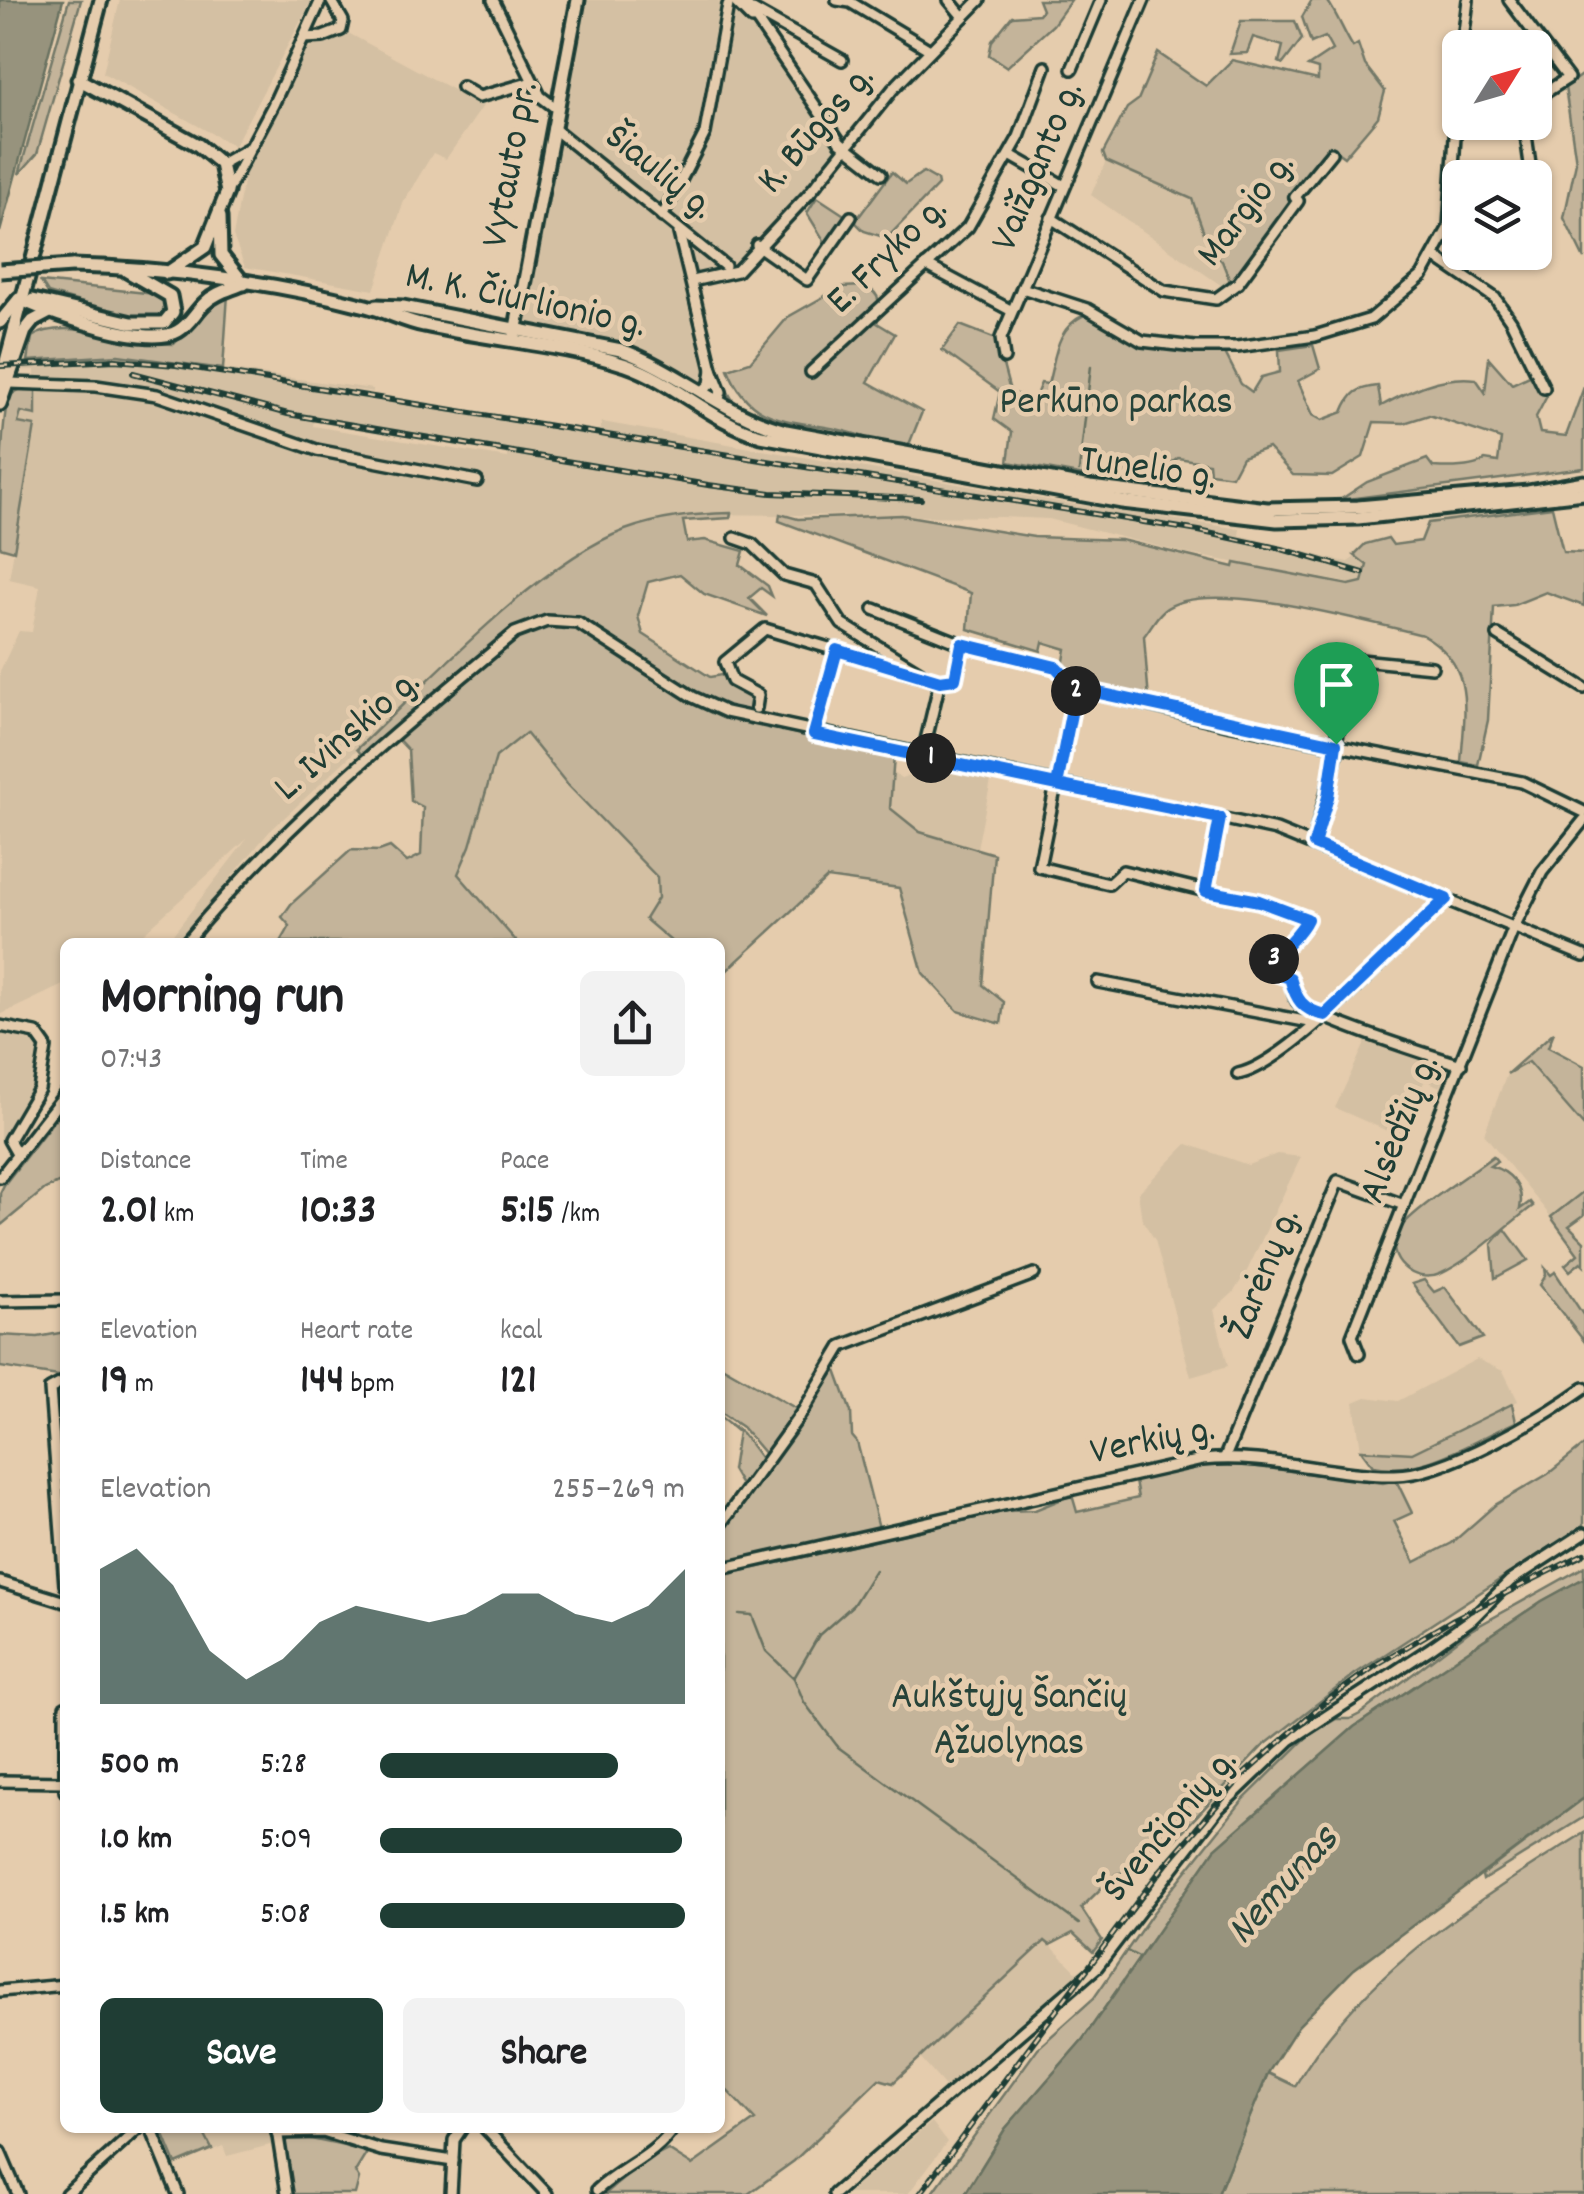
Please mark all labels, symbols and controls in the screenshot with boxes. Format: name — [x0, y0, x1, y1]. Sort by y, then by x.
north arrow — [1442, 30, 1552, 140]
map controls — [1442, 30, 1552, 270]
street label: K. Būgos g. — [745, 53, 891, 209]
street label: Vaižganto g. — [979, 73, 1101, 261]
street label: Vytauto pr. — [469, 77, 557, 253]
street label: Šiaulių g. — [591, 112, 725, 236]
street label: Margio g. — [1185, 141, 1311, 281]
button: layers — [1442, 160, 1552, 270]
street label: E. Fryko g. — [815, 184, 963, 330]
street label: M. K. Čiurlionio g. — [400, 250, 650, 356]
park label: Perkūno parkas — [999, 376, 1233, 433]
street label: Tunelio g. — [1076, 433, 1220, 509]
pin — [1294, 642, 1379, 745]
street label: L. Ivinskio g. — [263, 657, 435, 817]
icon: arrive — [1309, 657, 1364, 712]
pin: 2 — [1051, 666, 1101, 716]
text: 2 — [1070, 671, 1082, 711]
pin: 1 — [906, 733, 956, 783]
text: 1 — [928, 738, 934, 778]
pin: 3 — [1249, 934, 1299, 984]
text: 3 — [1268, 939, 1280, 979]
text: Morning run — [100, 961, 344, 1040]
button: share — [580, 971, 685, 1076]
text: 07:43 — [100, 1038, 163, 1084]
street label: Alsėdžių g. — [1346, 1047, 1458, 1213]
text: Distance — [100, 1143, 191, 1183]
text: Time — [300, 1143, 348, 1183]
text: Pace — [500, 1143, 549, 1183]
text: 2.01 — [100, 1183, 157, 1243]
text: 10:33 — [300, 1183, 376, 1243]
text: 5:15 — [500, 1183, 555, 1243]
text: km — [157, 1196, 195, 1236]
text: /km — [555, 1196, 600, 1236]
street label: Žarėnų g. — [1214, 1200, 1318, 1350]
text: Elevation — [100, 1313, 197, 1353]
text: Heart rate — [300, 1313, 413, 1353]
text: kcal — [500, 1313, 543, 1353]
text: 19 — [100, 1353, 128, 1413]
text: 144 — [300, 1353, 344, 1413]
text: 121 — [500, 1353, 537, 1413]
text: m — [128, 1366, 154, 1406]
text: bpm — [344, 1366, 395, 1406]
street label: Verkių g. — [1086, 1403, 1220, 1483]
text: Elevation — [100, 1468, 211, 1514]
text: 255–269 m — [552, 1468, 685, 1514]
park label: Aukštųjų Šančių Ąžuolynas — [891, 1671, 1127, 1774]
street label: Švenčionių g. — [1090, 1737, 1254, 1917]
text: 500 m — [100, 1743, 179, 1789]
text: 5:28 — [260, 1743, 307, 1789]
water label: Nemunas — [1215, 1813, 1356, 1960]
text: 1.0 km — [100, 1818, 172, 1864]
text: 5:09 — [260, 1818, 312, 1864]
text: 1.5 km — [100, 1893, 170, 1939]
text: 5:08 — [260, 1893, 310, 1939]
button: Save — [100, 1998, 383, 2113]
button: Share — [403, 1998, 685, 2113]

